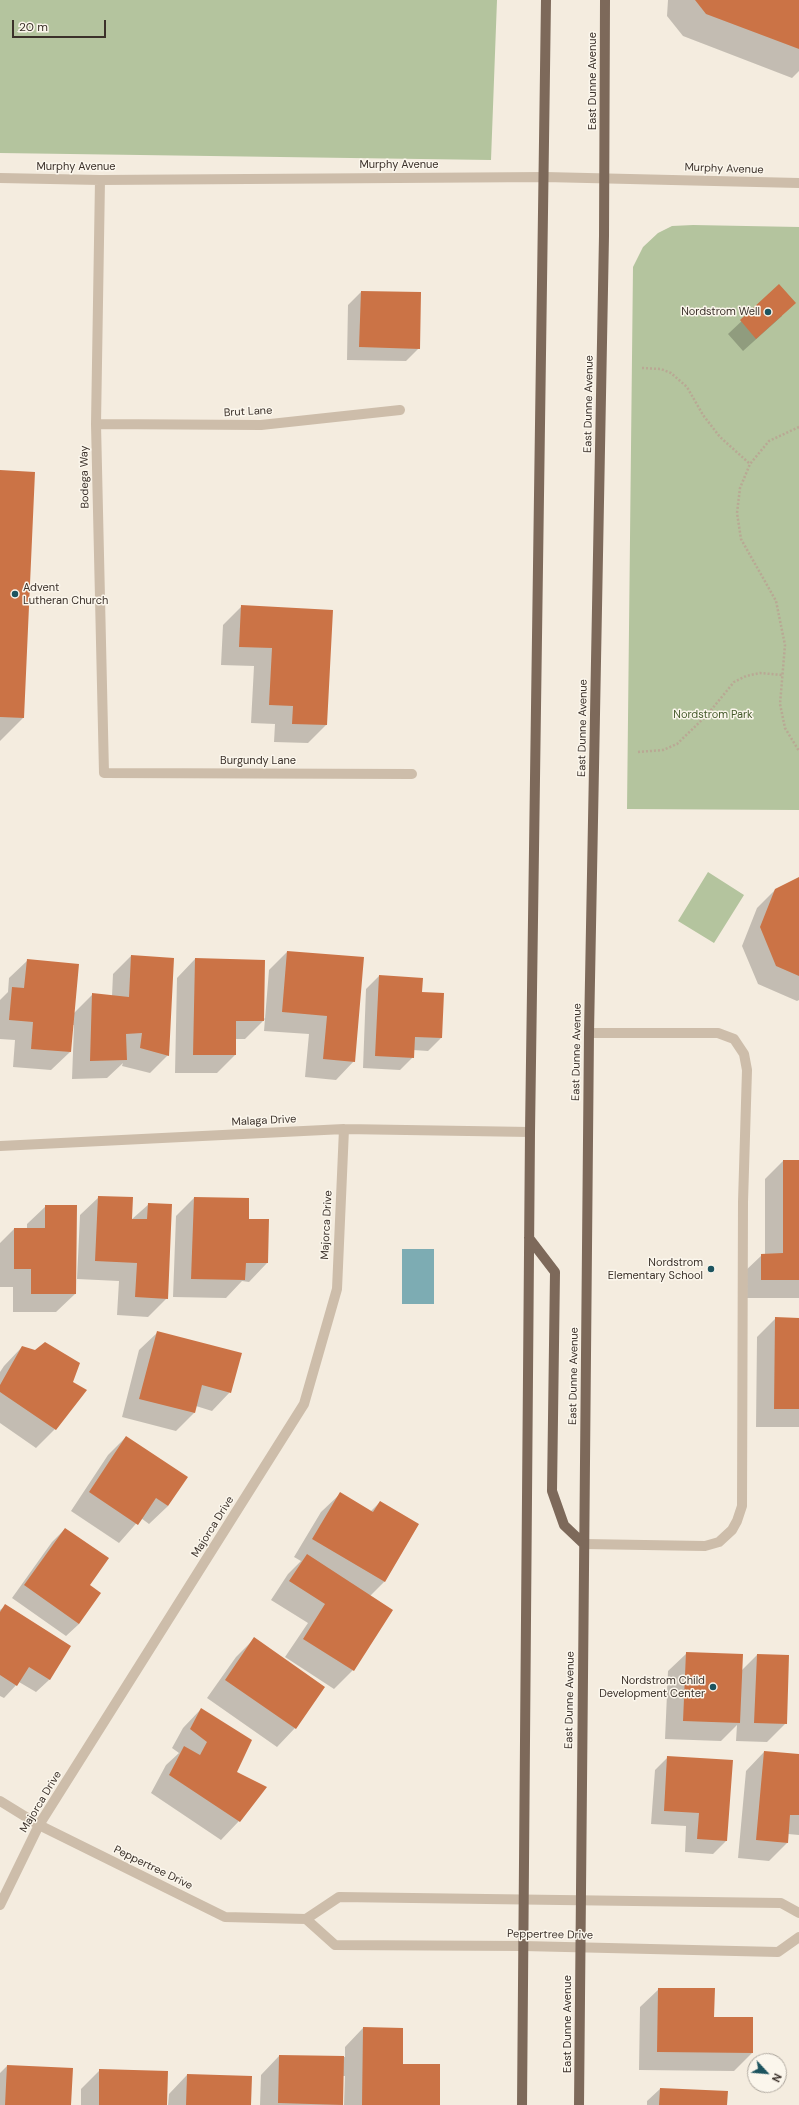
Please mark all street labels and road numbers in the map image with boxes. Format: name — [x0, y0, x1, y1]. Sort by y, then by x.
street label: East Dunne Avenue — [586, 32, 600, 130]
street label: Murphy Avenue — [359, 158, 439, 172]
street label: Murphy Avenue — [36, 160, 116, 174]
street label: Murphy Avenue — [684, 161, 764, 177]
street label: East Dunne Avenue — [582, 355, 596, 453]
street label: Brut Lane — [223, 404, 273, 420]
street label: Bodega Way — [78, 445, 92, 509]
street label: East Dunne Avenue — [576, 679, 590, 777]
street label: Burgundy Lane — [220, 754, 296, 768]
street label: East Dunne Avenue — [570, 1003, 584, 1101]
street label: Malaga Drive — [231, 1113, 297, 1129]
street label: Majorca Drive — [319, 1190, 335, 1260]
street label: East Dunne Avenue — [567, 1327, 581, 1425]
street label: Majorca Drive — [189, 1494, 237, 1560]
street label: East Dunne Avenue — [563, 1651, 577, 1749]
street label: Majorca Drive — [17, 1769, 65, 1835]
street label: Peppertree Drive — [111, 1843, 195, 1893]
street label: Peppertree Drive — [507, 1928, 593, 1942]
street label: East Dunne Avenue — [561, 1975, 575, 2073]

